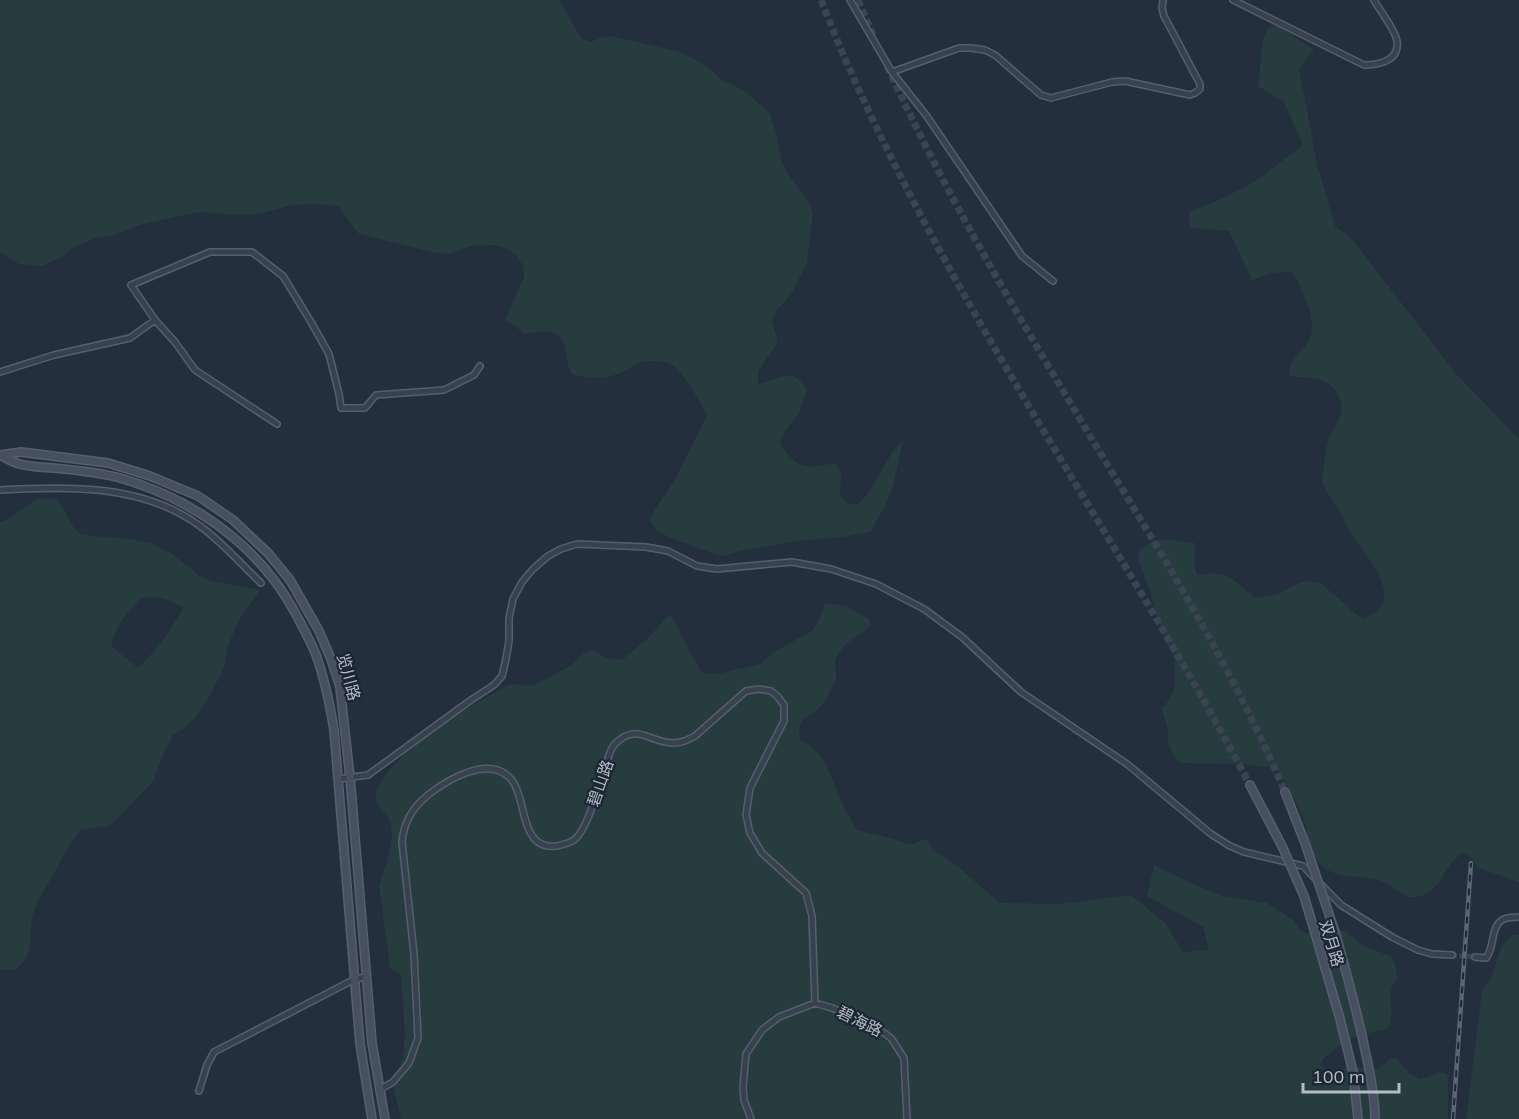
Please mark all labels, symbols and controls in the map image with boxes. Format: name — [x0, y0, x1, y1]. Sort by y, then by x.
street label: 览川路 — [333, 651, 365, 703]
street label: 碧山路 — [583, 757, 617, 809]
street label: 双月路 — [1315, 917, 1349, 969]
street label: 碧海路 — [834, 1001, 886, 1041]
scale bar — [1303, 1056, 1399, 1094]
text: 100 m — [1312, 1065, 1365, 1088]

